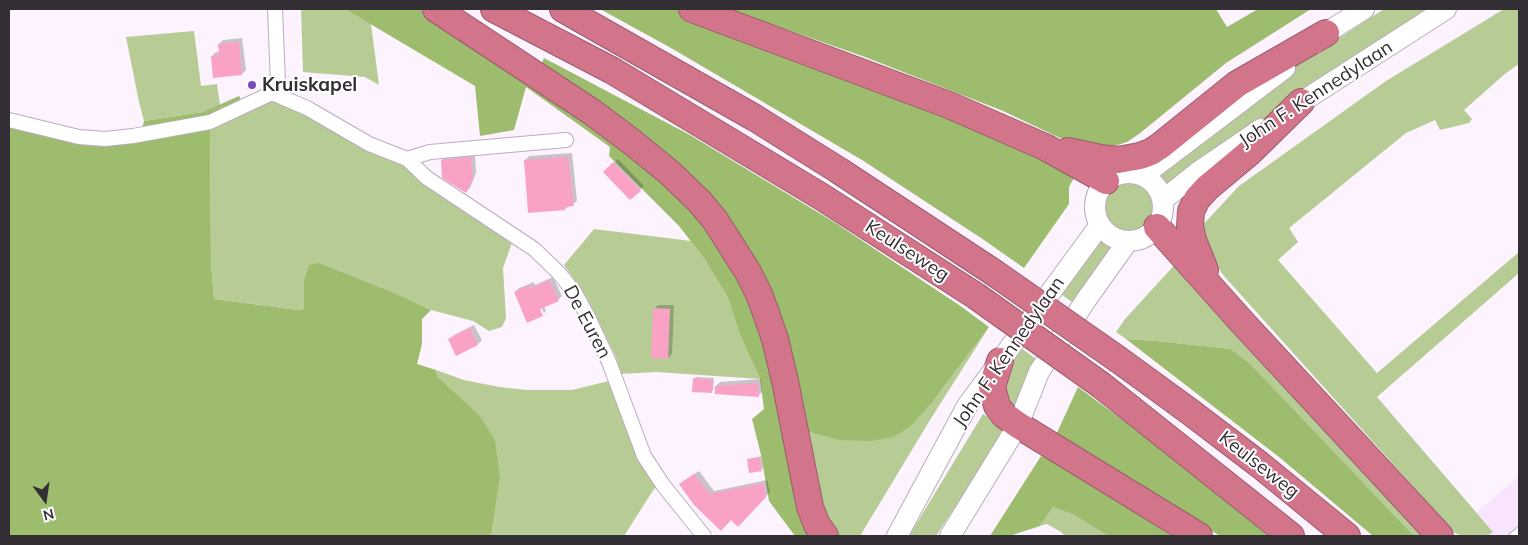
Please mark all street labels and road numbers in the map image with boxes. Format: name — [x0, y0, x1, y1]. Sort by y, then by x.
street label: John F. Kennedylaan — [1235, 36, 1397, 152]
street label: Keulseweg — [861, 215, 953, 287]
street label: John F. Kennedylaan — [948, 272, 1070, 432]
street label: De Euren — [558, 281, 616, 363]
street label: Keulseweg — [1214, 427, 1304, 503]

